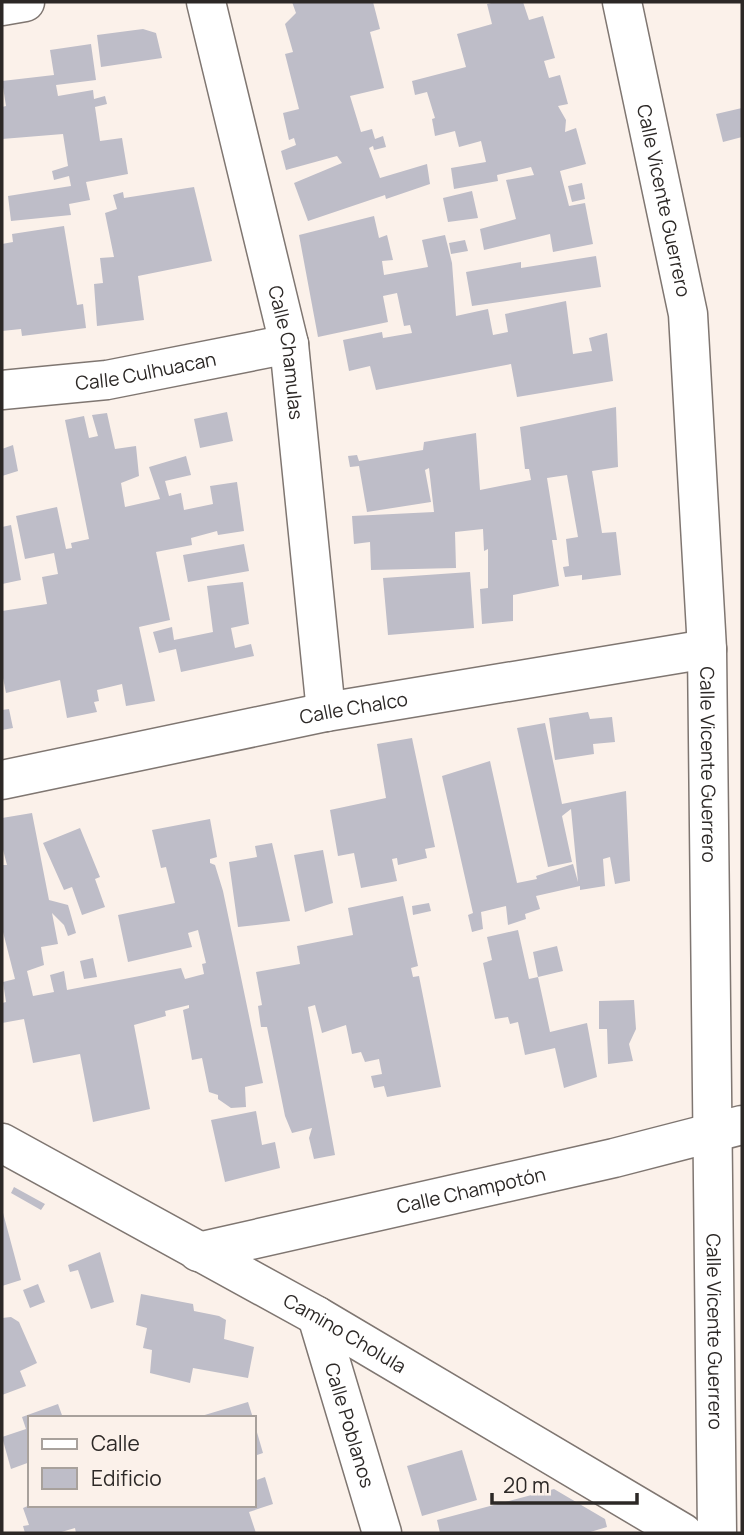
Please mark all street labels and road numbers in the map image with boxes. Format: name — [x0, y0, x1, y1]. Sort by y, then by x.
street label: Calle Vicente Guerrero — [631, 102, 697, 299]
street label: Calle Chamulas — [262, 283, 310, 421]
street label: Calle Culhuacan — [74, 346, 218, 396]
street label: Calle Vicente Guerrero — [694, 666, 722, 863]
street label: Calle Chalco — [297, 686, 410, 730]
street label: Calle Champotón — [394, 1161, 548, 1220]
street label: Calle Vicente Guerrero — [701, 1233, 729, 1430]
street label: Camino Cholula — [279, 1287, 411, 1379]
street label: Calle Poblanos — [319, 1360, 381, 1491]

